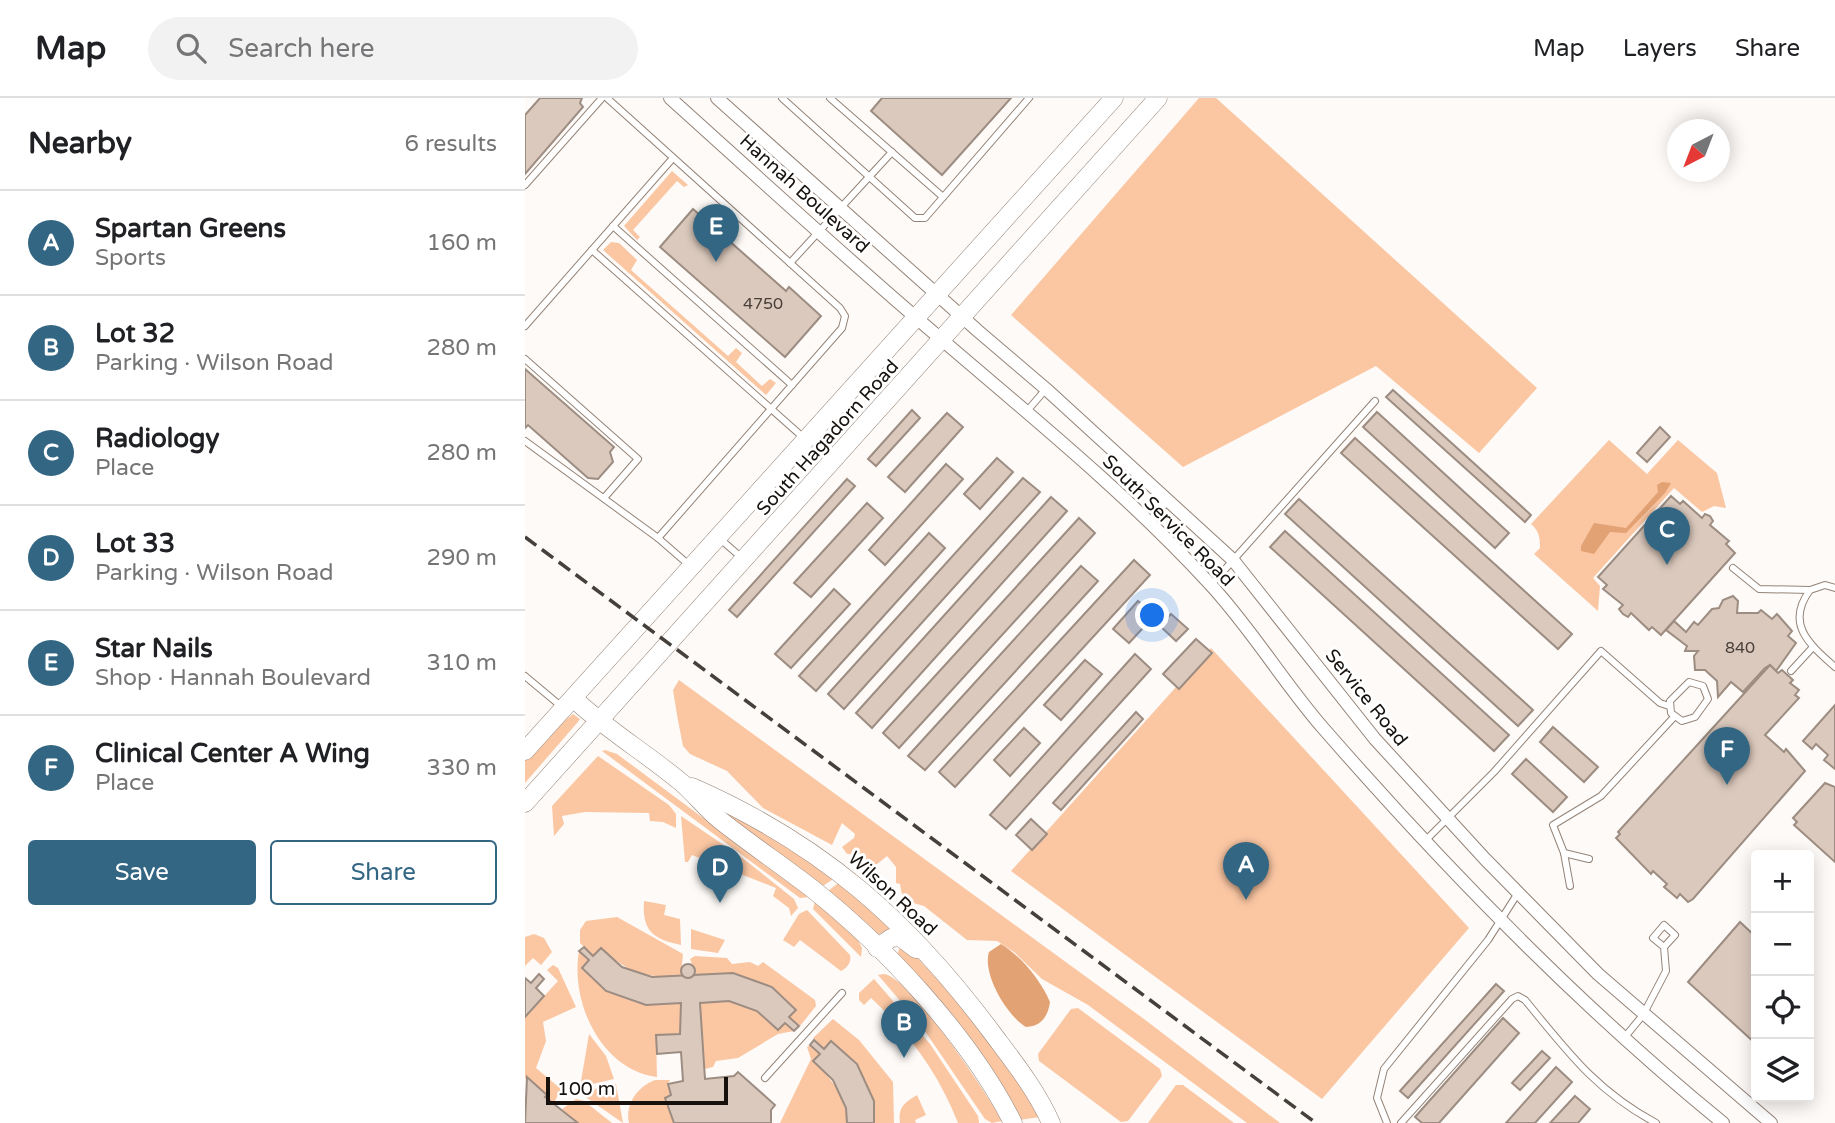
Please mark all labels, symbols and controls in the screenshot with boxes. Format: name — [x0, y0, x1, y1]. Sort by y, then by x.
search box — [148, 17, 638, 80]
text: Map — [35, 29, 106, 68]
icon: search — [172, 29, 210, 67]
text: Search here — [228, 33, 374, 64]
text: Map — [1533, 34, 1585, 63]
text: Layers — [1623, 34, 1697, 63]
text: Share — [1735, 34, 1800, 63]
north arrow — [1667, 119, 1730, 182]
text: Nearby — [28, 125, 132, 162]
text: 6 results — [404, 130, 497, 158]
street label: Hannah Boulevard — [735, 130, 874, 258]
pin: E — [693, 204, 739, 262]
text: Spartan Greens — [95, 213, 286, 244]
text: A — [42, 229, 60, 257]
text: 160 m — [427, 229, 497, 257]
text: Sports — [95, 244, 166, 272]
house number: 4750 — [743, 294, 783, 314]
text: Lot 32 — [95, 318, 175, 349]
text: B — [43, 334, 59, 362]
text: 280 m — [427, 334, 497, 362]
text: Parking · Wilson Road — [95, 349, 334, 377]
street label: South Hagadorn Road — [752, 355, 903, 520]
text: Radiology — [95, 423, 219, 454]
text: C — [43, 439, 59, 467]
text: 280 m — [427, 439, 497, 467]
street label: South Service Road — [1098, 450, 1239, 591]
text: Place — [95, 454, 154, 482]
pin: C — [1644, 507, 1690, 565]
text: Lot 33 — [95, 528, 175, 559]
text: D — [42, 544, 60, 572]
text: 290 m — [427, 544, 497, 572]
text: Parking · Wilson Road — [95, 559, 334, 587]
your location — [1135, 598, 1169, 632]
text: Star Nails — [95, 633, 213, 664]
house number: 840 — [1725, 638, 1755, 658]
street label: Service Road — [1321, 645, 1412, 750]
text: E — [44, 649, 58, 677]
text: 310 m — [427, 649, 497, 677]
text: Shop · Hannah Boulevard — [95, 664, 371, 692]
pin: F — [1704, 727, 1750, 785]
text: Clinical Center A Wing — [95, 738, 370, 769]
text: F — [44, 754, 58, 782]
text: 330 m — [427, 754, 497, 782]
text: Place — [95, 769, 154, 797]
button: Save — [28, 840, 256, 905]
button: Share — [270, 840, 497, 905]
pin: A — [1223, 842, 1269, 900]
pin: D — [697, 845, 743, 903]
street label: Wilson Road — [843, 847, 941, 940]
map controls — [1751, 850, 1814, 1102]
button: + — [1751, 850, 1814, 913]
button: − — [1751, 913, 1814, 976]
button: locate — [1751, 976, 1814, 1039]
pin: B — [881, 1000, 927, 1058]
button: layers — [1751, 1039, 1814, 1102]
scale bar — [546, 1074, 728, 1106]
text: 100 m — [557, 1078, 615, 1100]

